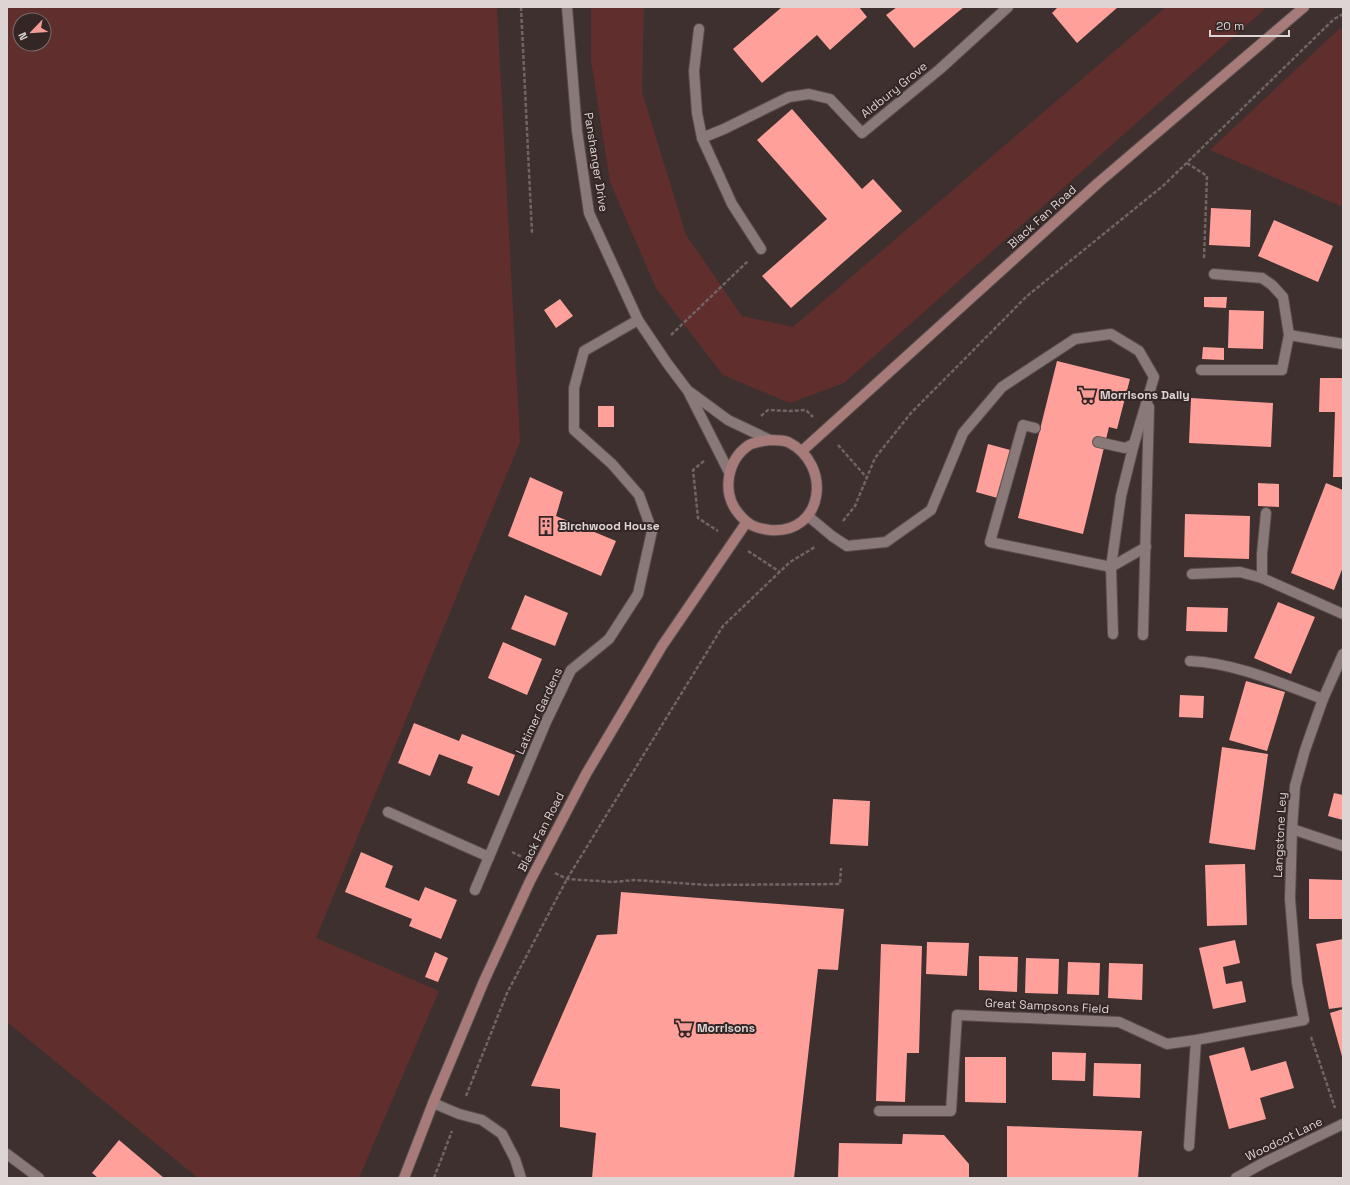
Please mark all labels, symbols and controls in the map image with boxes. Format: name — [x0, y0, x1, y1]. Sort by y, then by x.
north arrow — [12, 12, 52, 52]
scale bar — [1210, 12, 1289, 38]
text: 20 m — [1216, 18, 1244, 34]
text: N — [15, 30, 31, 43]
street label: Aldbury Grove — [857, 58, 931, 122]
street label: Panshanger Drive — [580, 111, 612, 213]
street label: Black Fan Road — [1004, 182, 1080, 252]
supermarket icon: Morrisons Daily — [1077, 385, 1097, 405]
place label: Morrisons Daily — [1100, 387, 1190, 403]
building icon: Birchwood House — [536, 516, 556, 536]
place label: Birchwood House — [559, 518, 660, 534]
street label: Latimer Gardens — [512, 665, 566, 757]
street label: Black Fan Road — [514, 789, 568, 875]
street label: Langstone Ley — [1270, 792, 1290, 878]
street label: Great Sampsons Field — [984, 995, 1110, 1017]
supermarket icon: Morrisons — [674, 1018, 694, 1038]
place label: Morrisons — [697, 1020, 755, 1036]
street label: Woodcot Lane — [1243, 1113, 1325, 1165]

